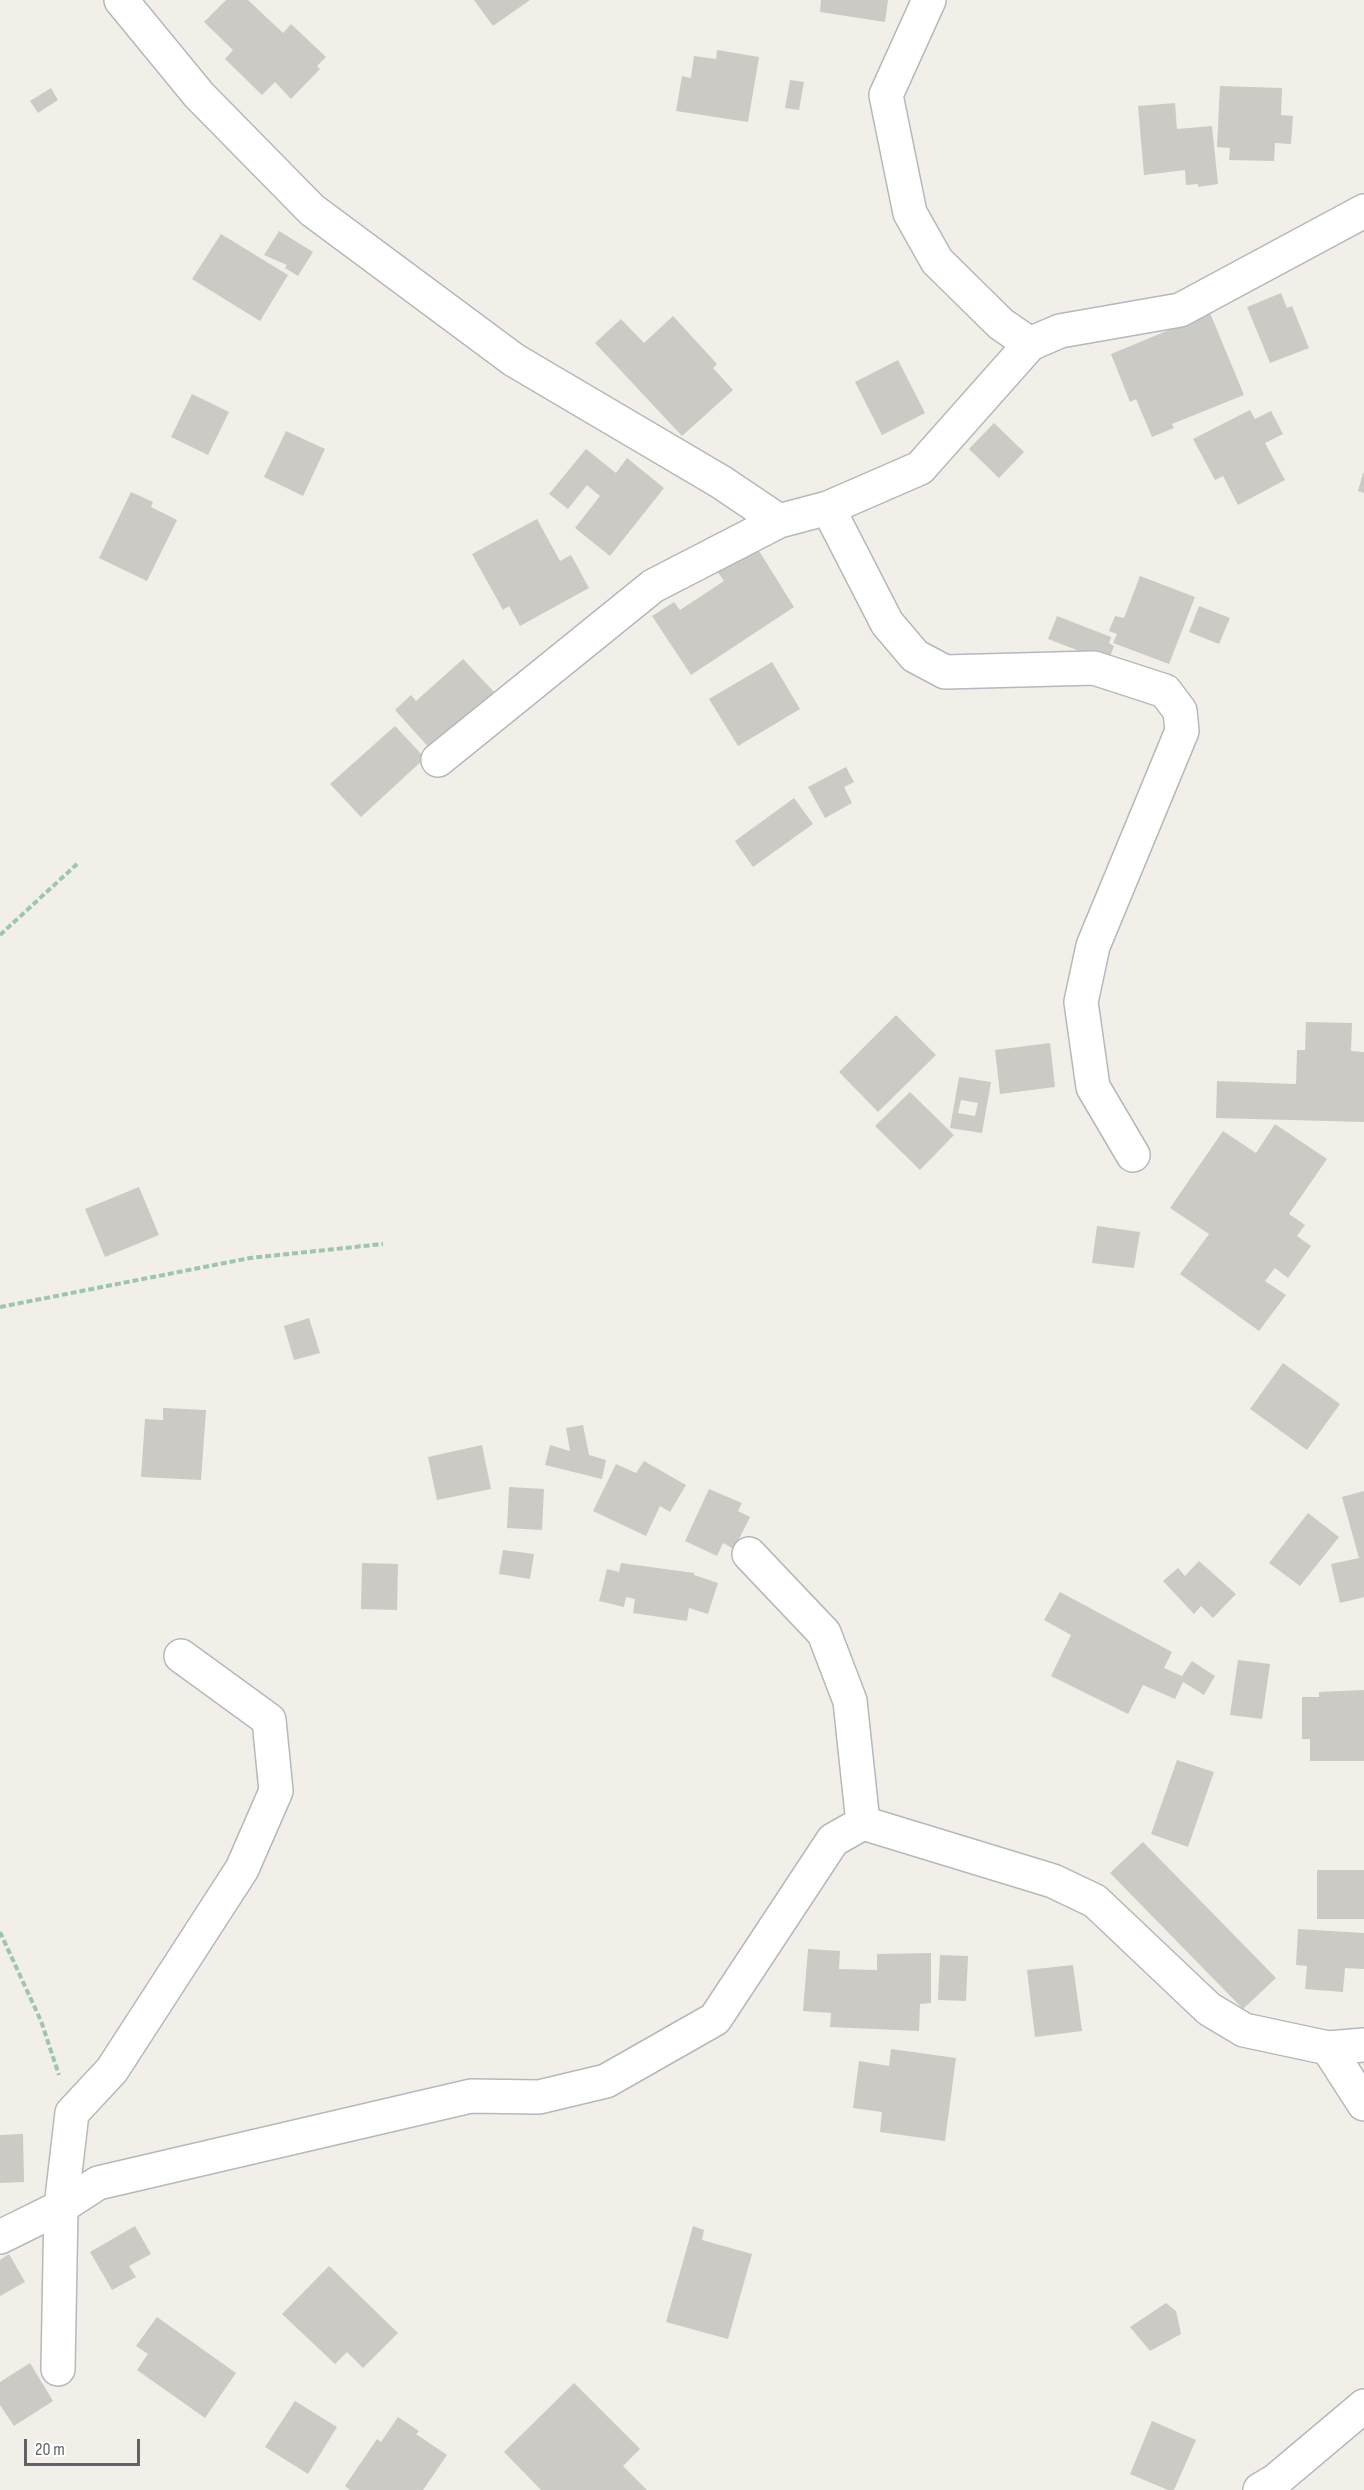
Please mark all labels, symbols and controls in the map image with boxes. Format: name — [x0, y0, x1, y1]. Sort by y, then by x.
scale bar — [27, 2427, 142, 2465]
text: 20 m — [35, 2439, 65, 2460]

